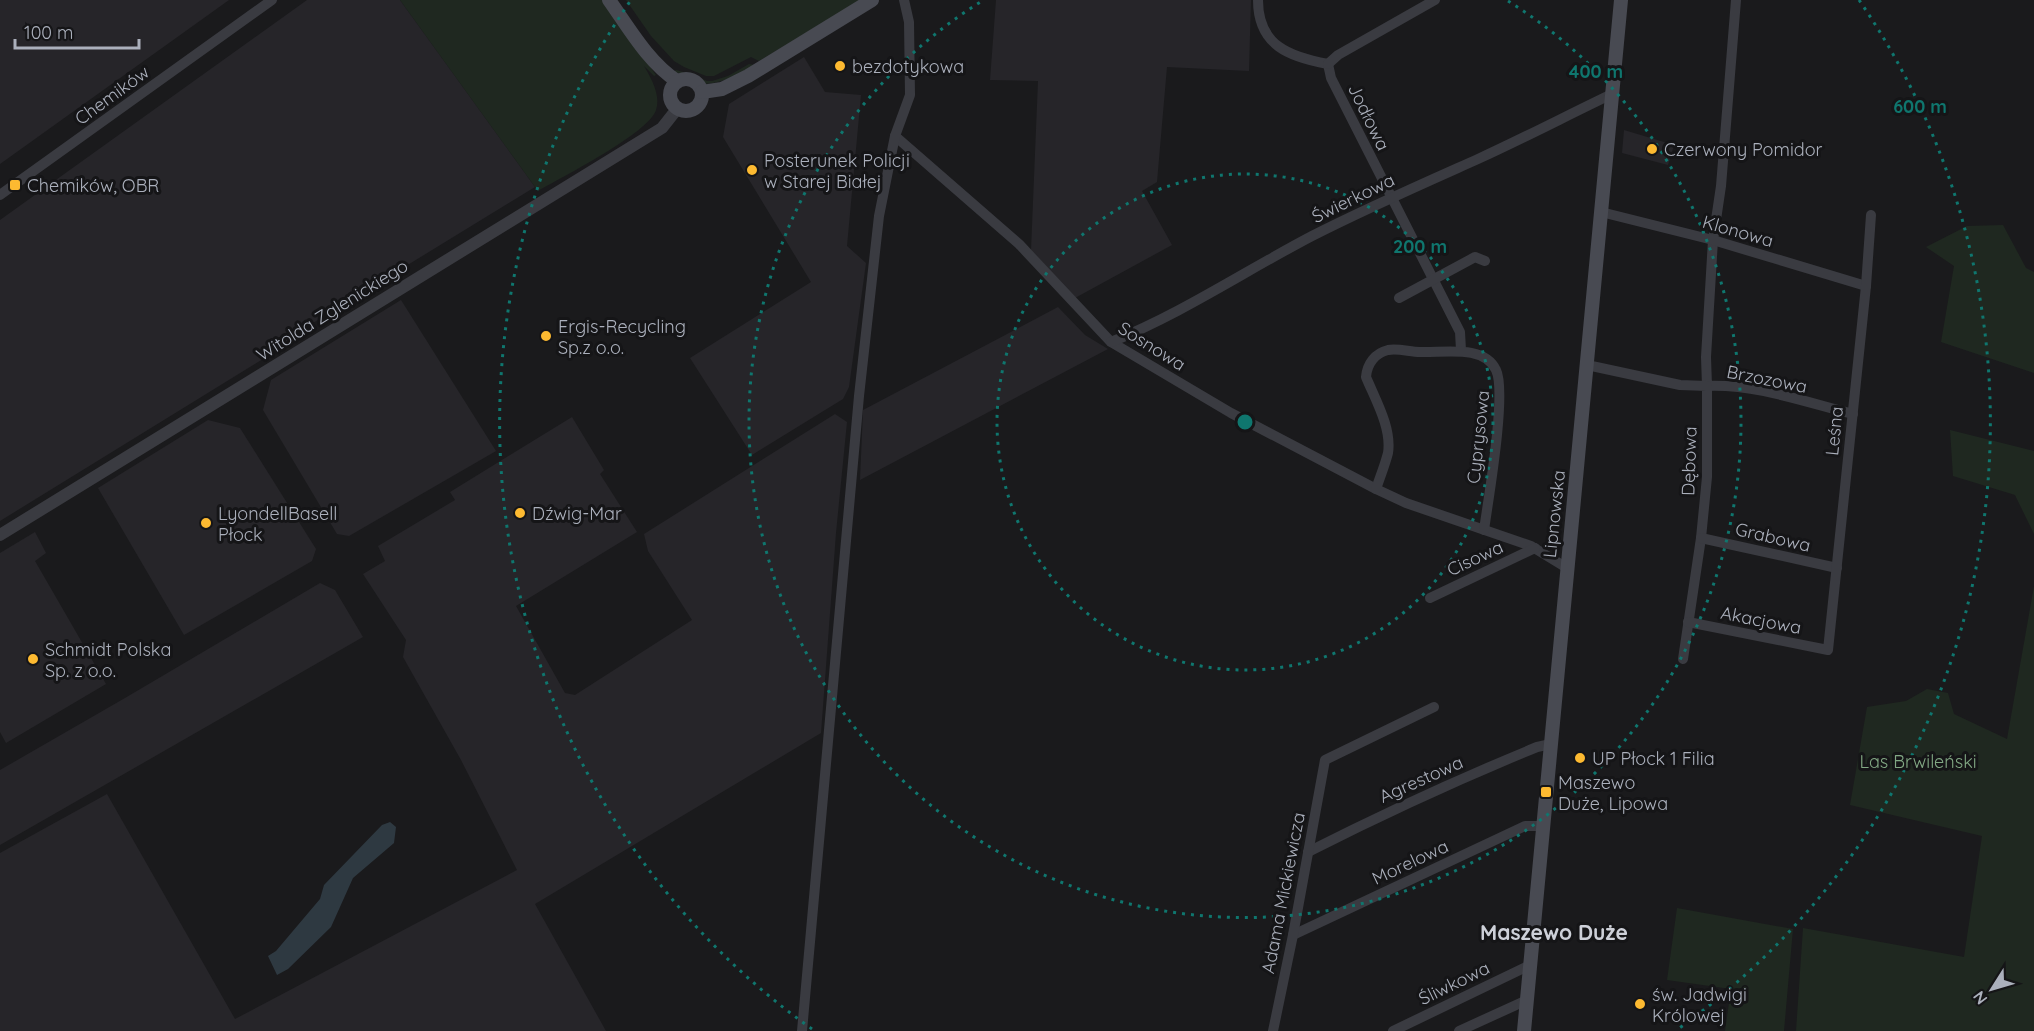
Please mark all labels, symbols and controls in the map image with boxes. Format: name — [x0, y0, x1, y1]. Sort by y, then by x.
scale bar — [15, 12, 140, 50]
text: 100 m — [24, 21, 73, 44]
place label: bezdotykowa — [852, 55, 964, 78]
marker: bezdotykowa — [833, 59, 847, 73]
street label: Chemików — [70, 60, 154, 130]
text: 400 m — [1569, 60, 1623, 83]
street label: Jodłowa — [1343, 80, 1395, 154]
text: 600 m — [1893, 95, 1947, 118]
place label: Czerwony Pomidor — [1664, 138, 1823, 161]
marker: Czerwony Pomidor — [1645, 142, 1659, 156]
place label: Posterunek Policji w Starej Białej — [764, 149, 910, 193]
marker: Posterunek Policji w Starej Białej — [745, 163, 759, 177]
street label: Świerkowa — [1308, 168, 1398, 228]
place label: Chemików, OBR — [27, 174, 159, 197]
marker: Chemików, OBR — [8, 178, 22, 192]
street label: Klonowa — [1700, 210, 1776, 252]
text: 200 m — [1393, 235, 1447, 258]
street label: Witolda Zglenickiego — [252, 254, 412, 366]
place label: Ergis-Recycling Sp.z o.o. — [558, 315, 686, 359]
street label: Sosnowa — [1114, 316, 1190, 376]
marker: Ergis-Recycling Sp.z o.o. — [539, 329, 553, 343]
street label: Brzozowa — [1725, 360, 1809, 398]
street label: Cyprysowa — [1462, 389, 1494, 485]
street label: Leśna — [1820, 405, 1848, 457]
centre of rings — [1235, 412, 1255, 432]
street label: Dębowa — [1676, 426, 1702, 496]
street label: Lipnowska — [1538, 469, 1570, 559]
place label: LyondellBasell Płock — [218, 502, 337, 546]
place label: Dźwig-Mar — [532, 502, 622, 525]
marker: Dźwig-Mar — [513, 506, 527, 520]
marker: LyondellBasell Płock — [199, 516, 213, 530]
street label: Grabowa — [1733, 517, 1813, 557]
street label: Cisowa — [1443, 535, 1507, 581]
street label: Akacjowa — [1719, 601, 1803, 639]
place label: Schmidt Polska Sp. z o.o. — [45, 638, 171, 682]
marker: Schmidt Polska Sp. z o.o. — [26, 652, 40, 666]
place label: UP Płock 1 Filia — [1592, 747, 1715, 770]
street label: Agrestowa — [1375, 750, 1467, 808]
park label: Las Brwileński — [1859, 750, 1977, 773]
marker: UP Płock 1 Filia — [1573, 751, 1587, 765]
place label: Maszewo Duże, Lipowa — [1558, 771, 1668, 815]
marker: Maszewo Duże, Lipowa — [1539, 785, 1553, 799]
street label: Adama Mickiewicza — [1256, 810, 1310, 976]
street label: Morelowa — [1368, 834, 1452, 890]
district label: Maszewo Duże — [1480, 919, 1628, 945]
street label: Śliwkowa — [1415, 956, 1493, 1010]
north arrow — [1962, 959, 2022, 1019]
place label: św. Jadwigi Królowej — [1652, 983, 1747, 1027]
text: N — [1968, 987, 1992, 1009]
marker: św. Jadwigi Królowej — [1633, 997, 1647, 1011]

